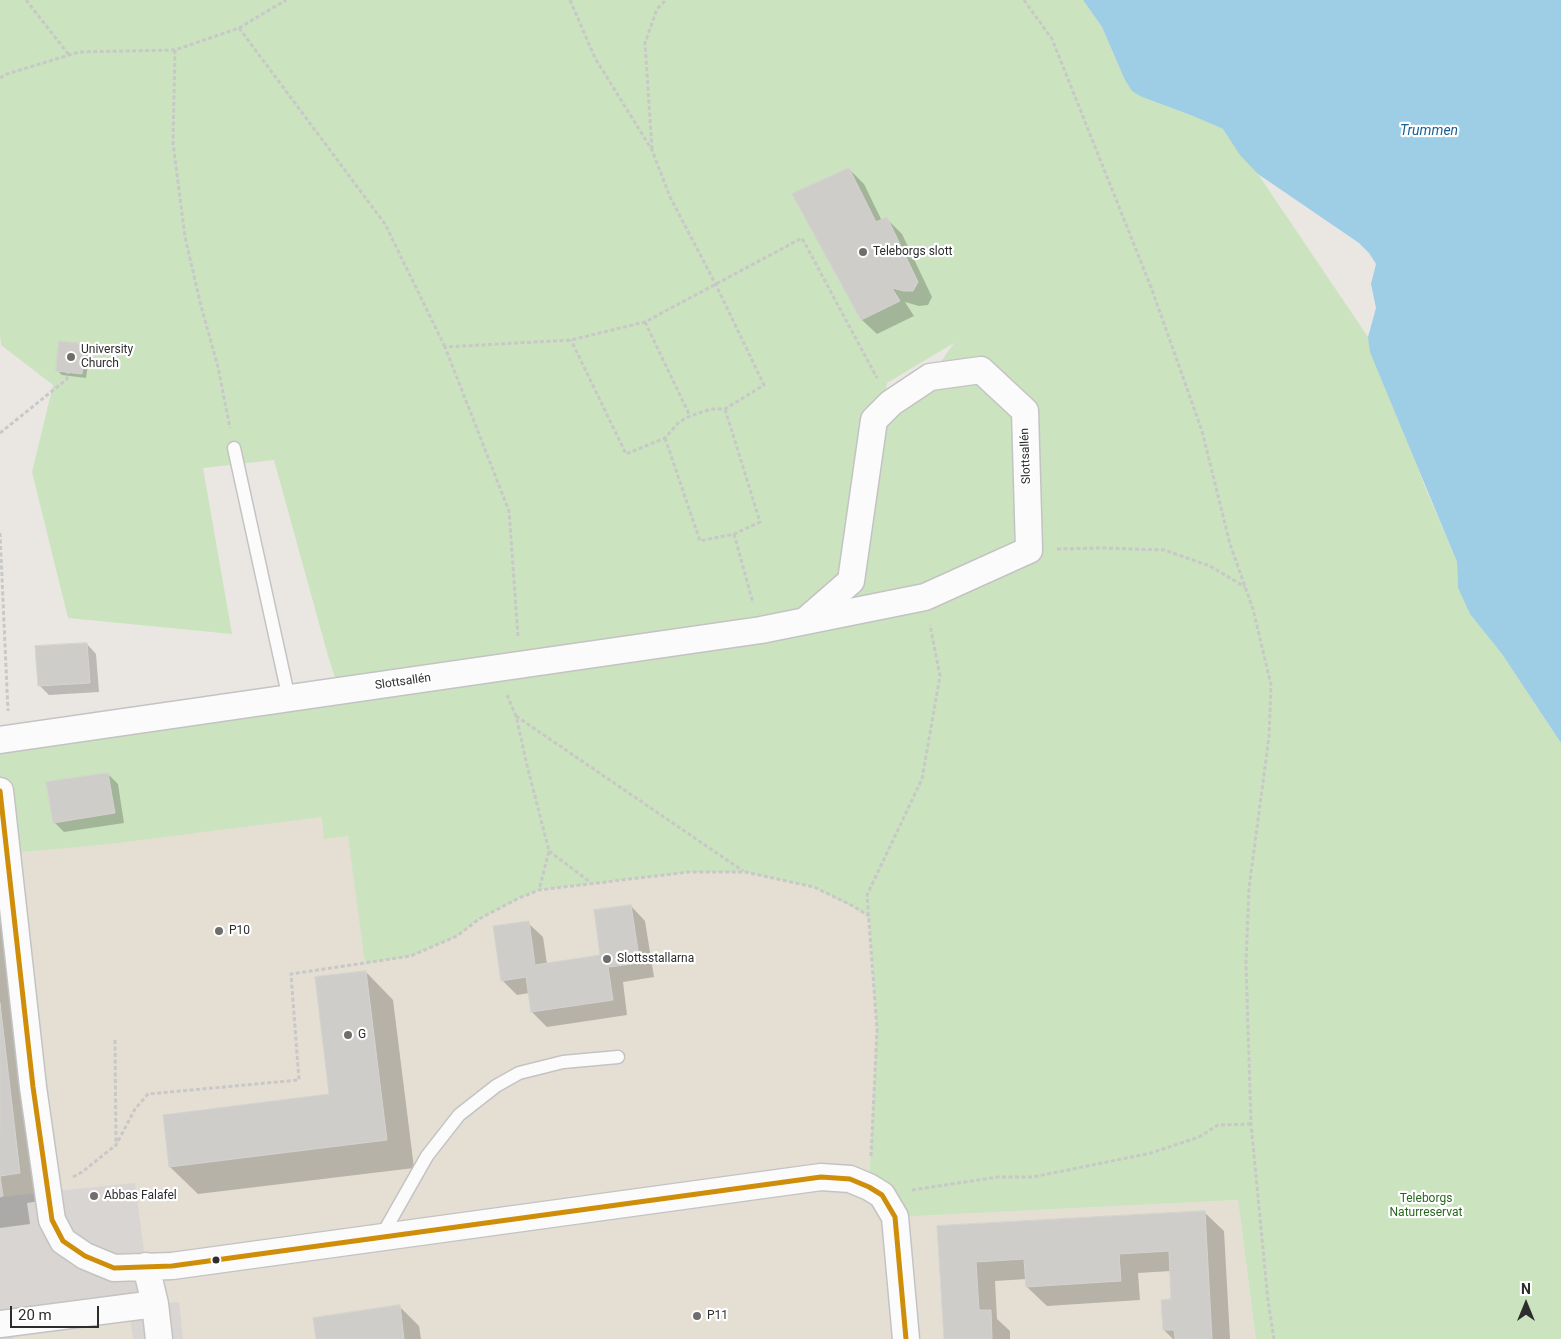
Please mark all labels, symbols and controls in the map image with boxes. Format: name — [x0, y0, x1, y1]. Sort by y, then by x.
water label: Trummen — [1400, 123, 1458, 139]
place label: Teleborgs slott — [873, 245, 952, 259]
marker: Teleborgs slott — [857, 246, 869, 258]
place label: University Church — [81, 343, 133, 371]
marker: University Church — [65, 351, 77, 363]
street label: Slottsallén — [1018, 428, 1034, 484]
street label: Slottsallén — [374, 671, 432, 693]
place label: P10 — [229, 924, 250, 938]
marker: P10 — [213, 925, 225, 937]
place label: Slottsstallarna — [617, 952, 694, 966]
marker: Slottsstallarna — [601, 953, 613, 965]
place label: G — [358, 1028, 366, 1042]
marker: G — [342, 1029, 354, 1041]
place label: Abbas Falafel — [104, 1189, 177, 1203]
marker: Abbas Falafel — [88, 1190, 100, 1202]
park label: Teleborgs Naturreservat — [1390, 1192, 1462, 1220]
unlabelled marker — [211, 1255, 221, 1265]
north arrow — [1501, 1279, 1551, 1329]
text: N — [1521, 1281, 1531, 1297]
scale bar — [12, 1296, 101, 1328]
text: 20 m — [18, 1306, 52, 1324]
place label: P11 — [707, 1309, 728, 1323]
marker: P11 — [691, 1310, 703, 1322]

